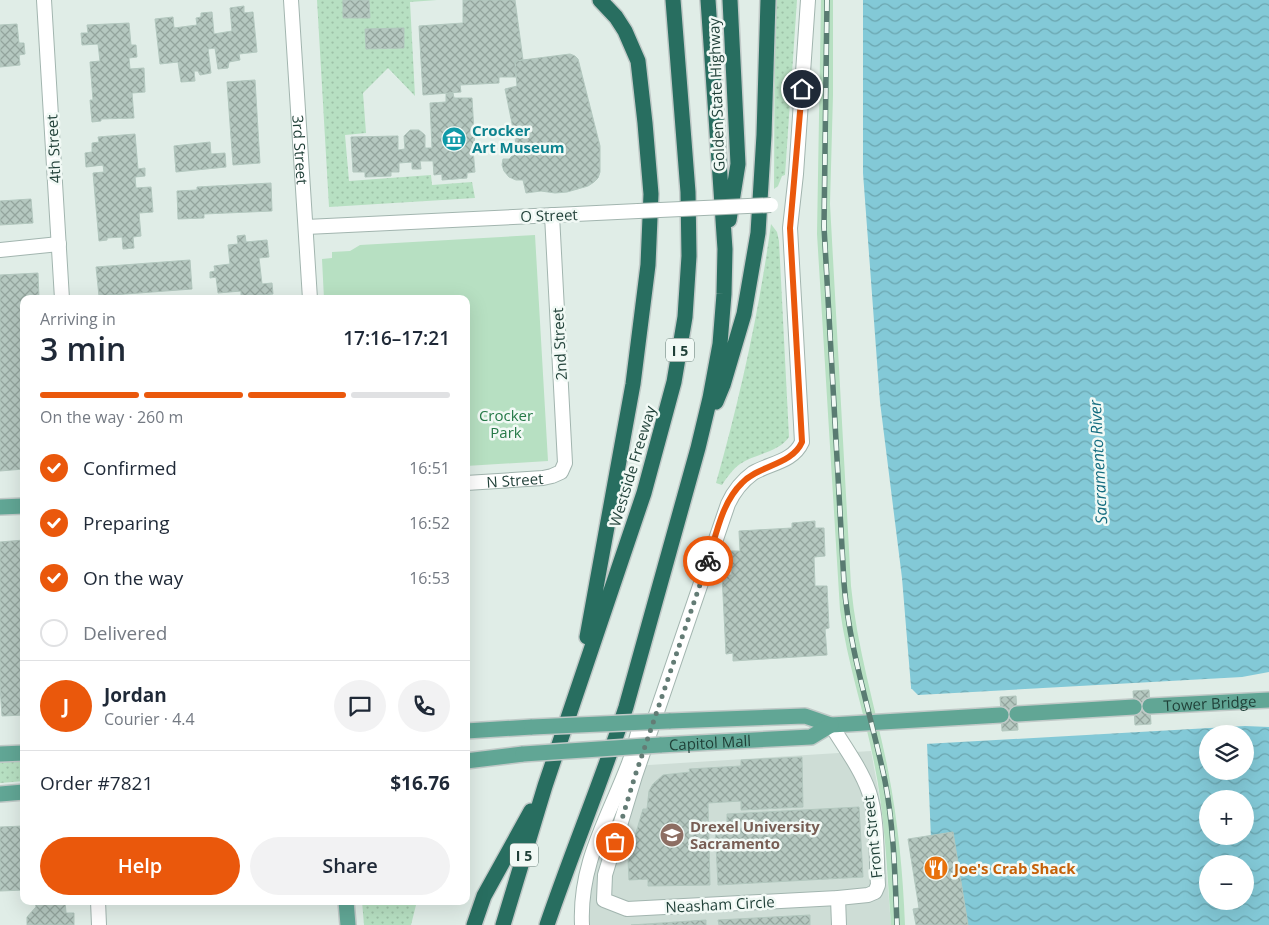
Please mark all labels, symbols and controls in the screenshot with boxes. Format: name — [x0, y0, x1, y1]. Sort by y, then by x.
street label: Golden State Highway — [703, 17, 729, 172]
pin — [781, 68, 823, 110]
icon: home — [788, 75, 816, 103]
street label: 4th Street — [41, 114, 65, 184]
street label: 3rd Street — [288, 114, 313, 185]
place label: Crocker Art Museum — [472, 120, 564, 157]
museum icon: Crocker Art Museum — [441, 126, 467, 152]
street label: O Street — [520, 204, 578, 226]
street label: 2nd Street — [547, 307, 571, 381]
text: Arriving in — [40, 308, 116, 330]
text: 17:16–17:21 — [343, 325, 450, 351]
text: 3 min — [40, 327, 126, 370]
road number: I 5 — [666, 338, 694, 362]
water label: Sacramento River — [1084, 399, 1112, 525]
street label: Westside Freeway — [604, 403, 660, 529]
park label: Crocker Park — [479, 405, 533, 442]
text: On the way · 260 m — [40, 406, 183, 428]
icon: check — [40, 454, 68, 482]
text: Confirmed — [83, 455, 177, 481]
text: 16:51 — [409, 457, 450, 479]
street label: N Street — [486, 468, 544, 492]
icon: check — [40, 509, 68, 537]
text: Preparing — [83, 510, 170, 536]
text: 16:52 — [409, 512, 450, 534]
courier — [683, 536, 733, 586]
icon: bike — [694, 547, 722, 575]
icon: check — [40, 564, 68, 592]
text: On the way — [83, 565, 183, 591]
text: 16:53 — [409, 567, 450, 589]
text: Delivered — [83, 620, 167, 646]
button: chat — [334, 680, 386, 732]
button: phone — [398, 680, 450, 732]
text: Jordan — [104, 682, 167, 708]
street label: Tower Bridge — [1163, 691, 1257, 715]
text: J — [63, 693, 69, 719]
text: Courier · 4.4 — [104, 708, 195, 730]
map controls — [1199, 725, 1254, 910]
button: layers — [1199, 725, 1254, 780]
street label: Capitol Mall — [668, 730, 752, 755]
text: Order #7821 — [40, 770, 153, 796]
text: $16.76 — [390, 770, 450, 796]
button: + — [1199, 790, 1254, 845]
street label: Front Street — [858, 795, 886, 879]
place label: Drexel University Sacramento — [690, 816, 820, 853]
pin — [594, 821, 636, 863]
school or university icon: Drexel University Sacramento — [659, 822, 685, 848]
icon: bag — [601, 828, 629, 856]
button: Help — [40, 837, 240, 895]
button: Share — [250, 837, 450, 895]
road number: I 5 — [510, 844, 538, 866]
restaurant icon: Joe's Crab Shack — [923, 855, 949, 881]
button: − — [1199, 855, 1254, 910]
place label: Joe's Crab Shack — [952, 858, 1076, 878]
street label: Neasham Circle — [665, 891, 775, 917]

